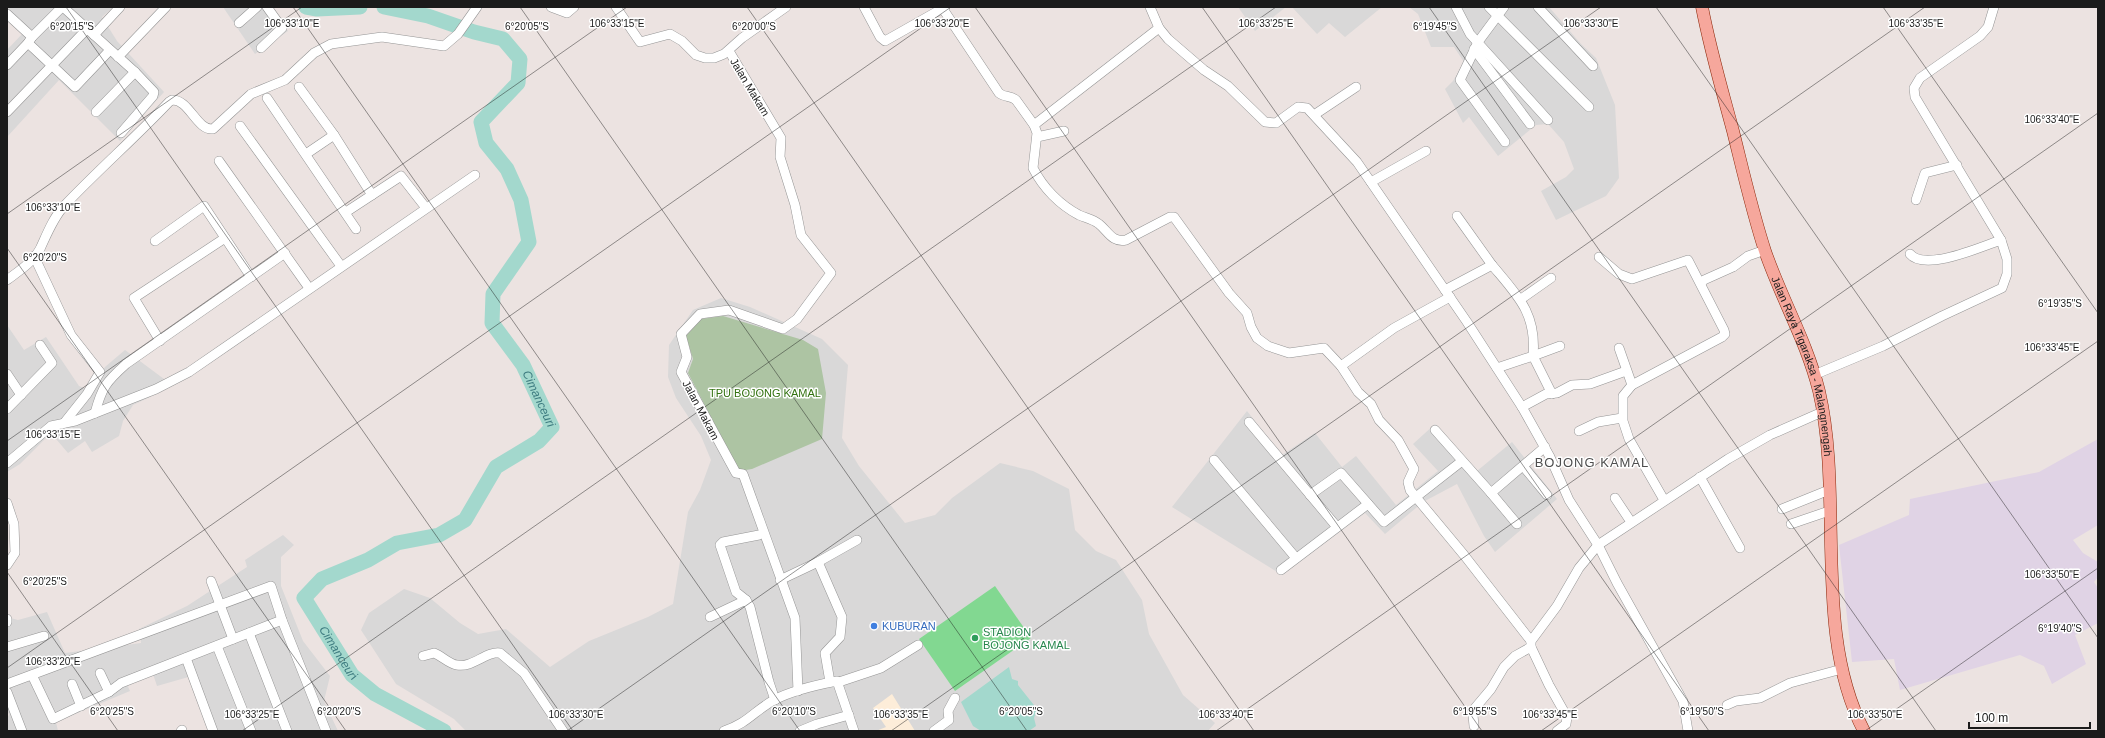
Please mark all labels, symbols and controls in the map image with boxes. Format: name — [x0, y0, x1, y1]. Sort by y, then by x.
text: 106°33'10"E — [264, 18, 320, 29]
text: 106°33'15"E — [589, 18, 645, 29]
text: 106°33'20"E — [914, 18, 970, 29]
text: 106°33'25"E — [1238, 18, 1294, 29]
text: 106°33'30"E — [1563, 18, 1619, 29]
text: 106°33'35"E — [1888, 18, 1944, 29]
text: 6°20'15"S — [50, 21, 94, 32]
text: 6°20'05"S — [505, 21, 549, 32]
text: 6°20'00"S — [732, 21, 776, 32]
text: 6°19'45"S — [1413, 21, 1457, 32]
street label: Jalan Makam — [728, 56, 772, 118]
text: 106°33'40"E — [2024, 114, 2080, 125]
text: 106°33'10"E — [25, 202, 81, 213]
text: 6°20'20"S — [23, 252, 67, 263]
street label: Jalan Raya Tigaraksa - Malangnengah — [1769, 275, 1834, 457]
text: 6°19'35"S — [2038, 298, 2082, 309]
text: 106°33'45"E — [2024, 342, 2080, 353]
water label: Cimanceuri — [520, 368, 558, 429]
street label: Jalan Makam — [680, 378, 722, 442]
park label: TPU BOJONG KAMAL — [709, 387, 821, 399]
text: 106°33'15"E — [25, 429, 81, 440]
district label: BOJONG KAMAL — [1535, 455, 1649, 470]
text: 106°33'50"E — [2024, 569, 2080, 580]
text: 6°20'25"S — [23, 576, 67, 587]
place label: KUBURAN — [882, 620, 936, 632]
marker: KUBURAN — [869, 621, 879, 631]
water label: Cimanceuri — [316, 623, 360, 683]
text: 6°19'40"S — [2038, 623, 2082, 634]
place label: STADION BOJONG KAMAL — [983, 626, 1070, 651]
marker: STADION BOJONG KAMAL — [970, 633, 980, 643]
text: 106°33'20"E — [25, 656, 81, 667]
scale bar — [1969, 704, 2090, 730]
text: 6°20'25"S — [90, 706, 134, 717]
text: 6°20'20"S — [317, 706, 361, 717]
text: 6°20'10"S — [772, 706, 816, 717]
text: 6°20'05"S — [999, 706, 1043, 717]
text: 6°19'55"S — [1453, 706, 1497, 717]
text: 6°19'50"S — [1680, 706, 1724, 717]
text: 106°33'25"E — [224, 709, 280, 720]
text: 106°33'30"E — [548, 709, 604, 720]
text: 106°33'35"E — [873, 709, 929, 720]
text: 106°33'40"E — [1198, 709, 1254, 720]
text: 106°33'45"E — [1522, 709, 1578, 720]
text: 106°33'50"E — [1847, 709, 1903, 720]
text: 100 m — [1975, 711, 2008, 725]

